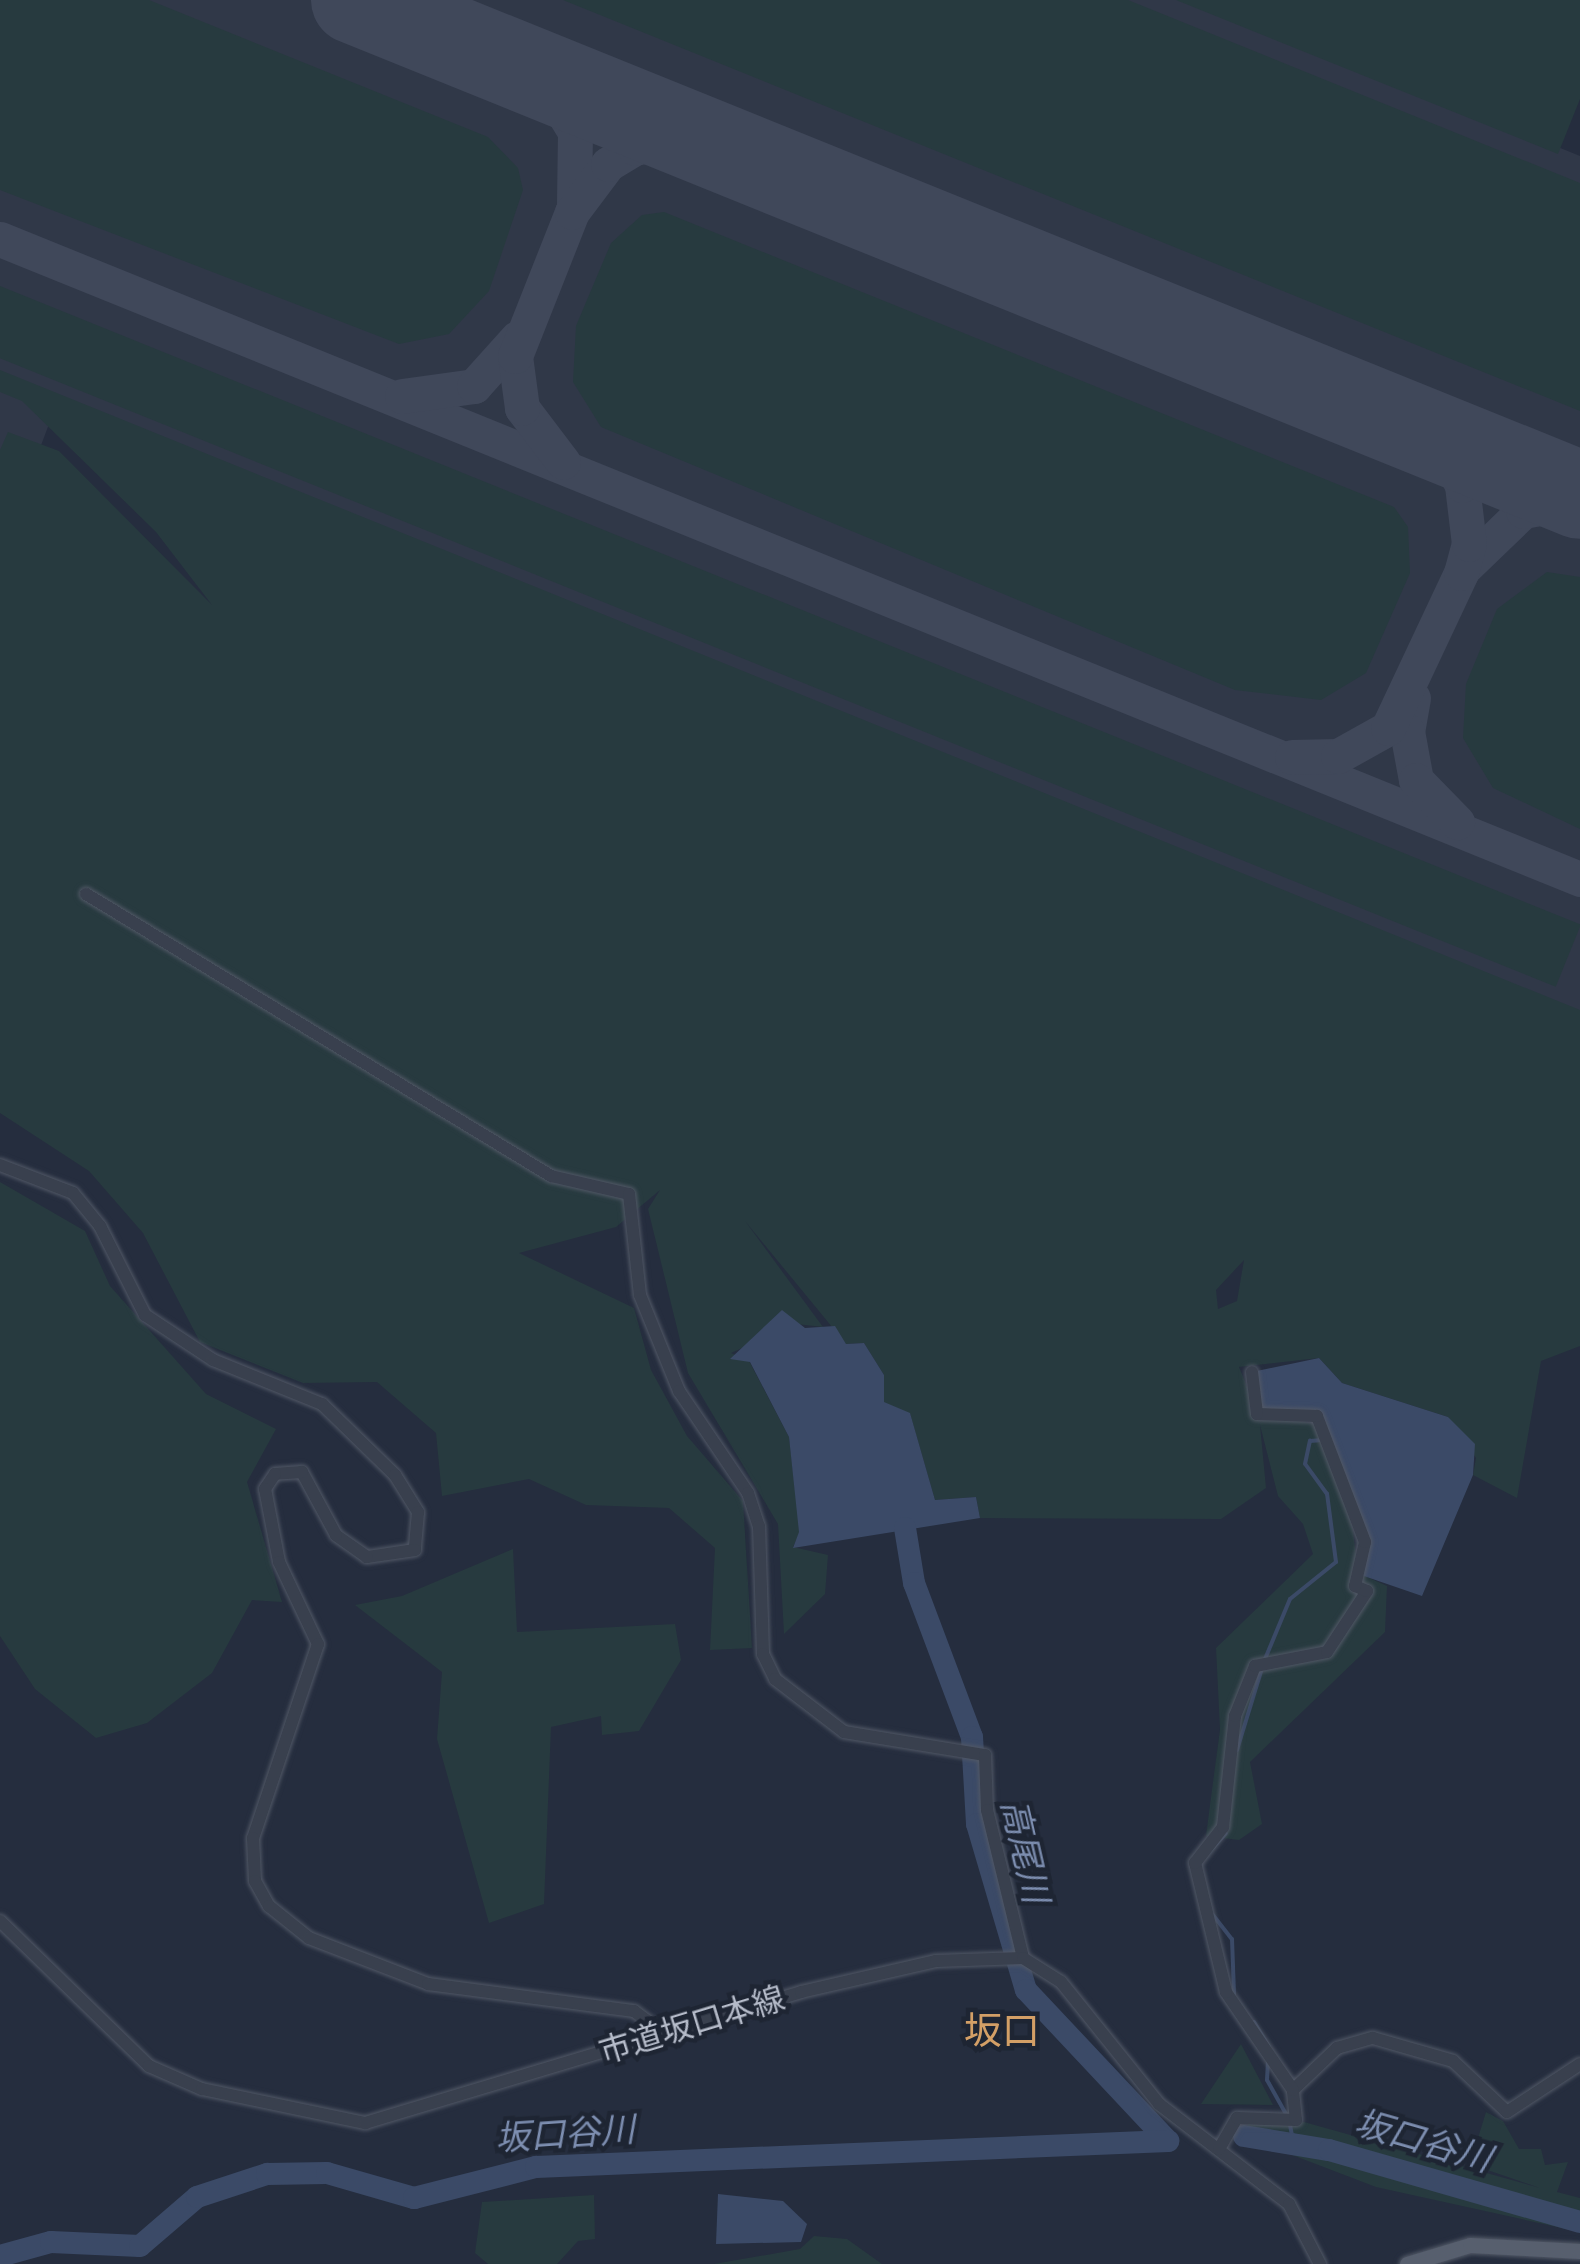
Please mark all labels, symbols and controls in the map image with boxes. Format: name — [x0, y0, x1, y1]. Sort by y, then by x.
water label: 高尾川 — [993, 1795, 1057, 1907]
street label: 市道坂口本線 — [595, 1979, 789, 2071]
district label: 坂口 — [964, 2009, 1040, 2055]
water label: 坂口谷川 — [1350, 2102, 1496, 2180]
water label: 坂口谷川 — [494, 2108, 636, 2160]

